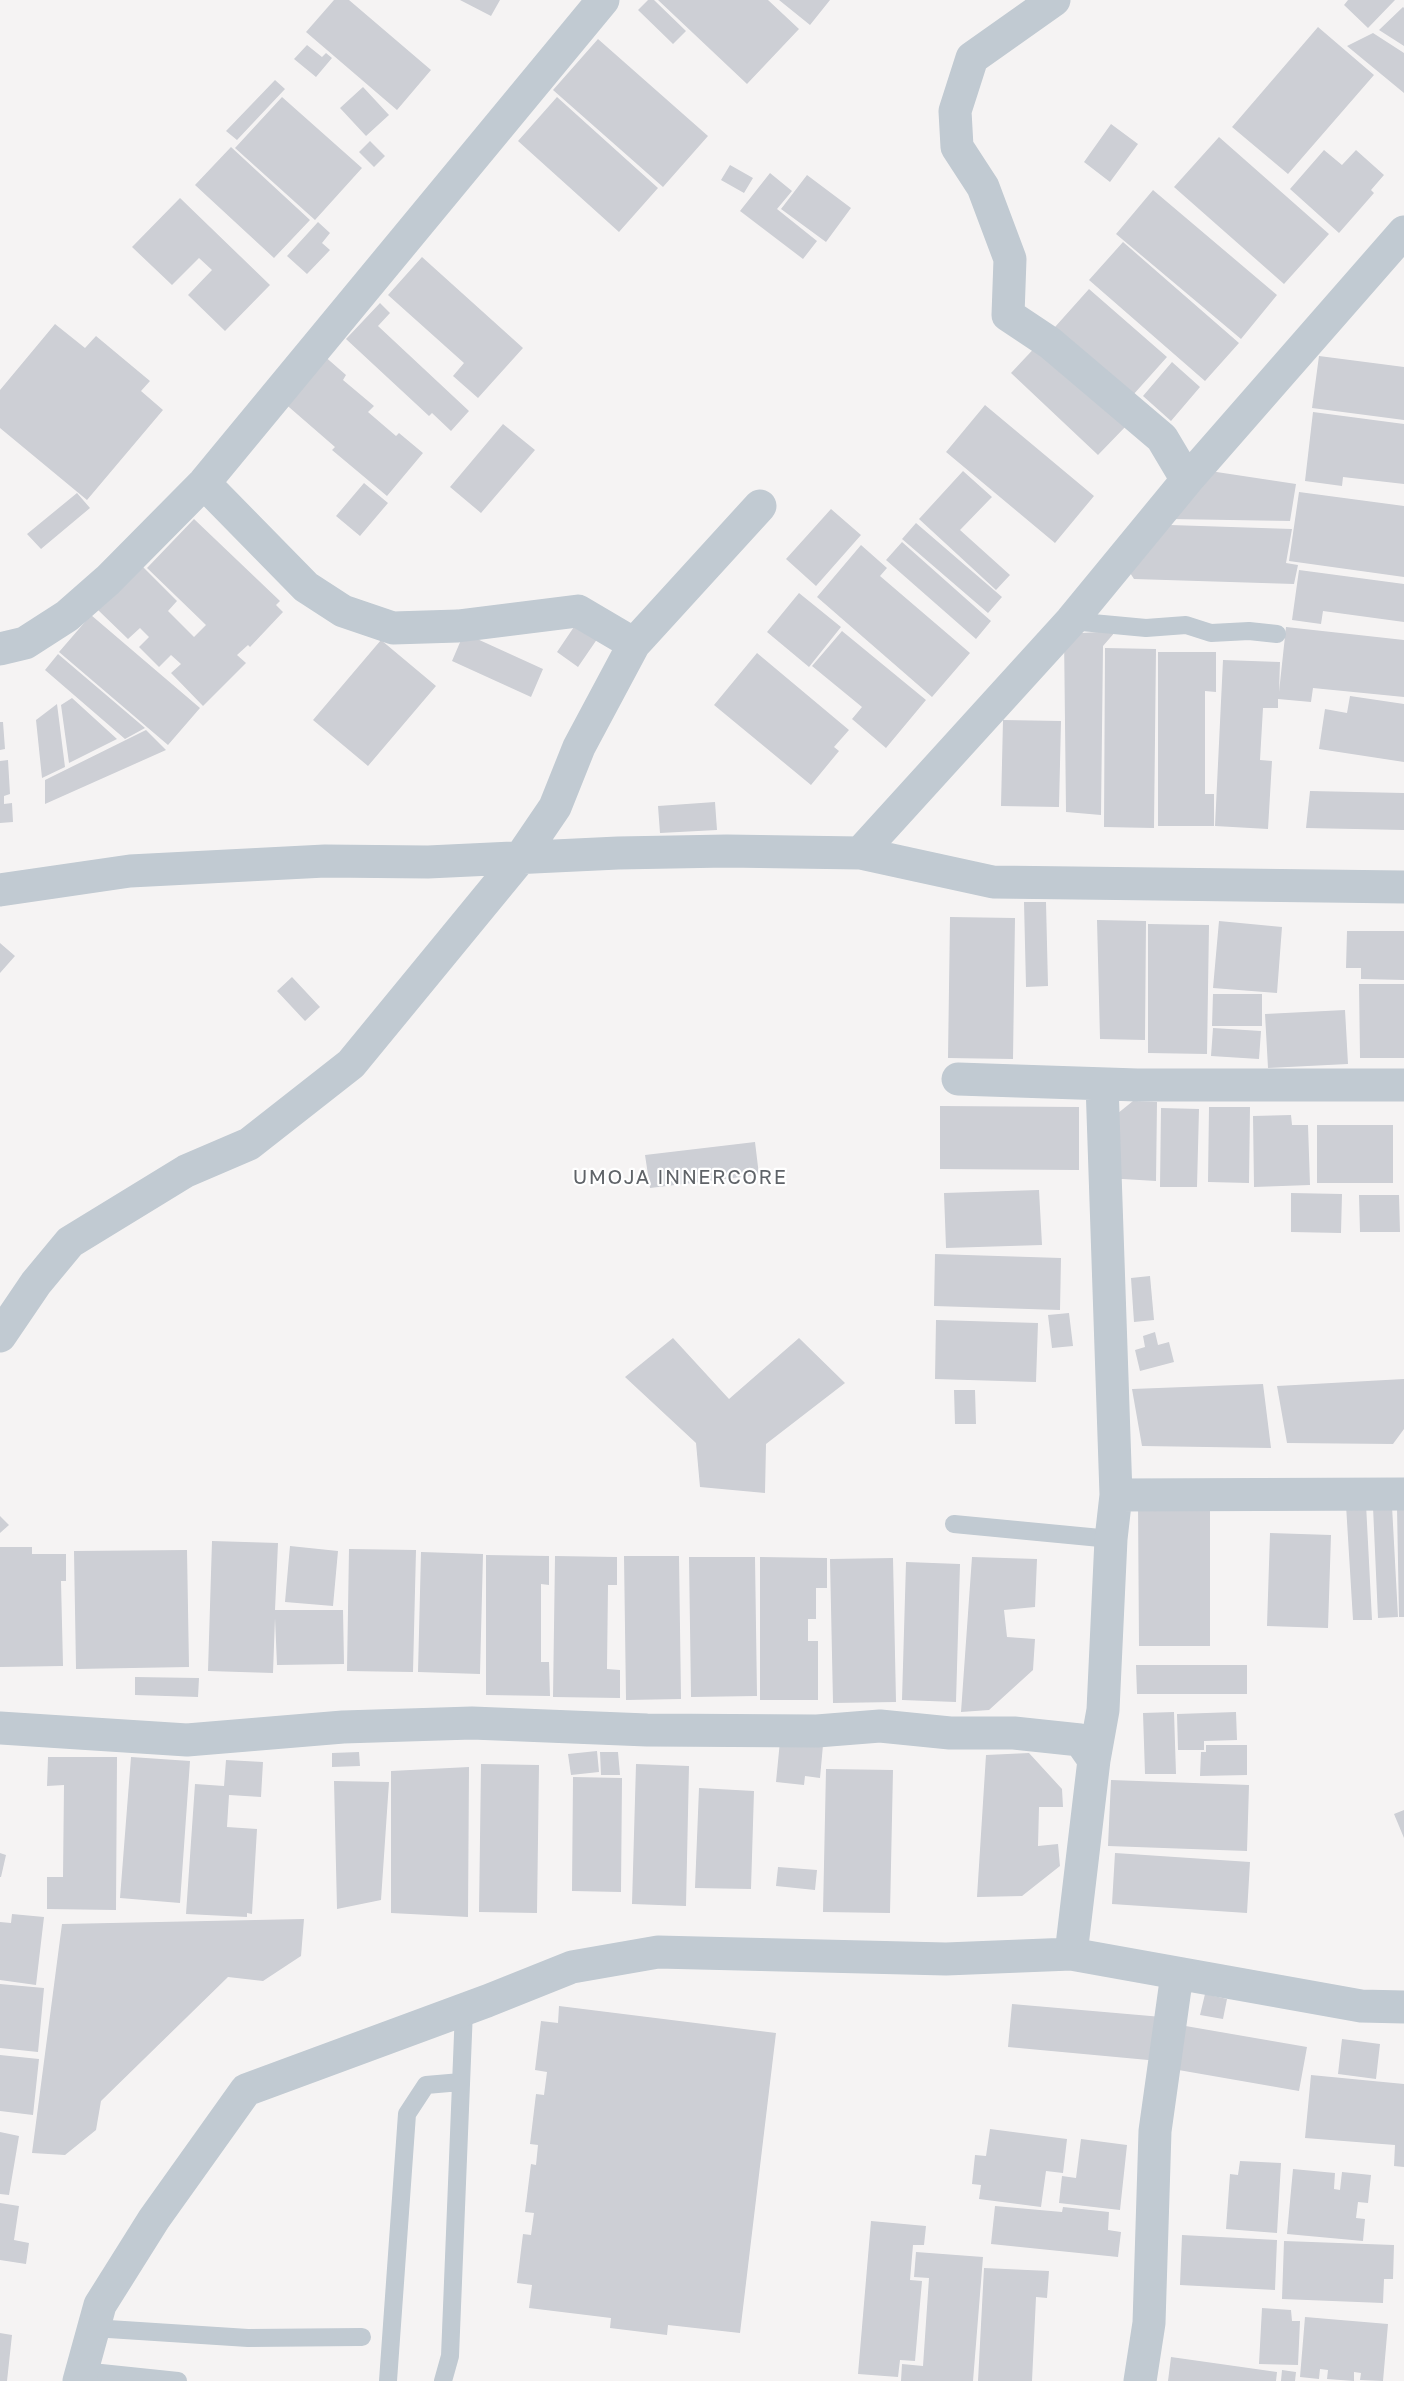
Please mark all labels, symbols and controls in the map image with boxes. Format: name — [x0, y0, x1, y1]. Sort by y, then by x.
district label: UMOJA INNERCORE — [573, 1166, 787, 1190]

